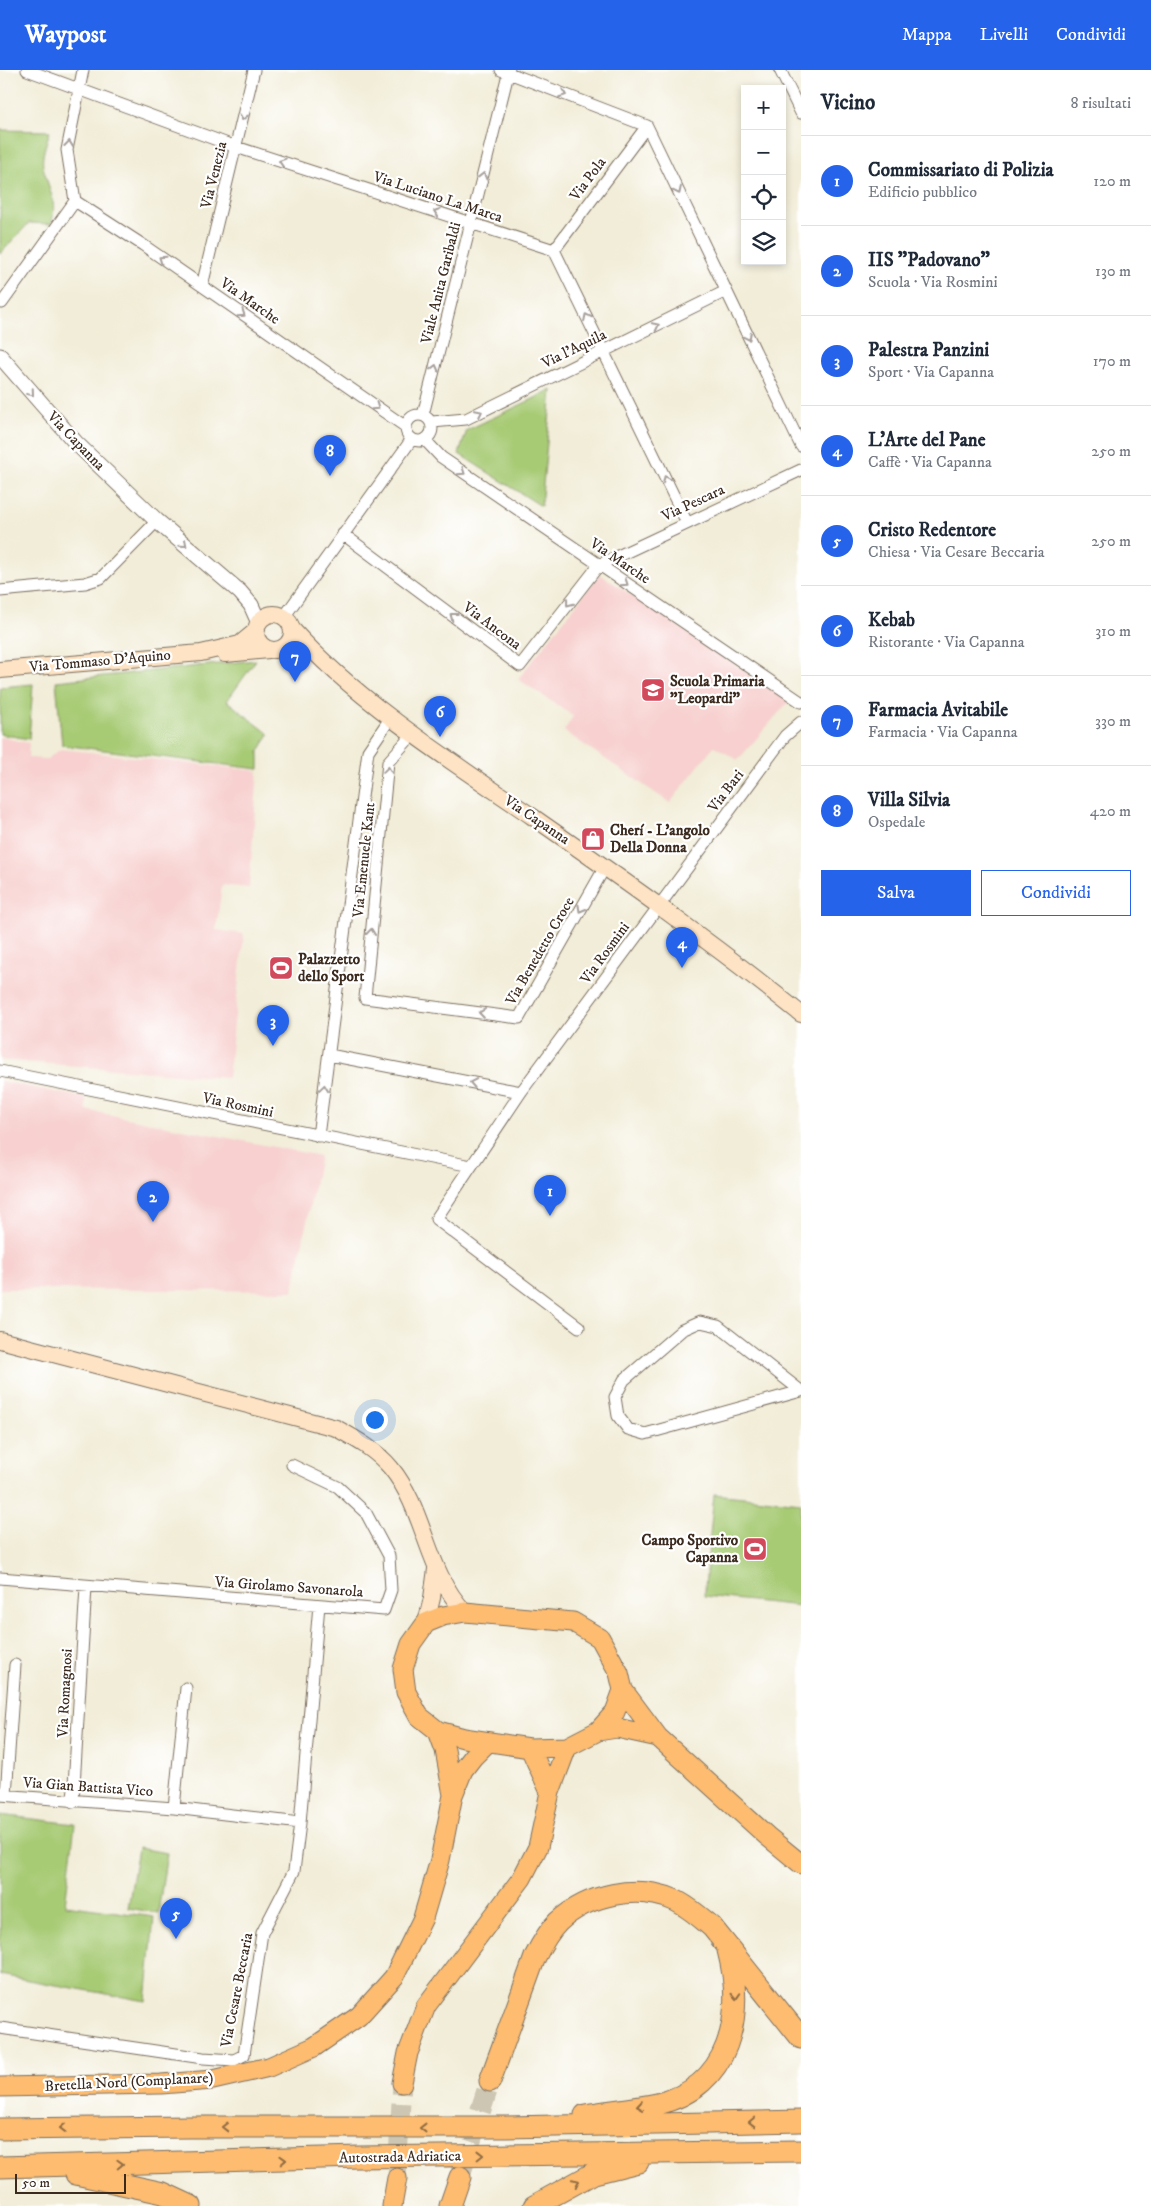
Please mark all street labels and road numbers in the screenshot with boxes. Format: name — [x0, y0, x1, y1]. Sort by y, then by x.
street label: Via Venezia — [196, 139, 232, 212]
street label: Via Pola — [565, 153, 611, 205]
street label: Via Luciano La Marca — [370, 167, 506, 227]
street label: Viale Anita Garibaldi — [416, 220, 465, 347]
street label: Via Marche — [215, 273, 284, 329]
street label: Via l'Aquila — [538, 325, 610, 373]
street label: Via Capanna — [42, 407, 109, 475]
street label: Via Pescara — [658, 480, 728, 526]
street label: Via Marche — [585, 533, 654, 588]
street label: Via Ancona — [458, 597, 525, 654]
street label: Via Tommaso D'Aquino — [27, 645, 172, 677]
street label: Via Bari — [703, 766, 748, 817]
street label: Via Capanna — [500, 791, 574, 849]
street label: Via Emenuele Kant — [348, 801, 380, 919]
street label: Via Benedetto Croce — [501, 894, 579, 1009]
street label: Via Rosmini — [576, 918, 634, 988]
street label: Via Rosmini — [200, 1088, 275, 1122]
street label: Via Girolamo Savonarola — [213, 1572, 364, 1602]
street label: Via Romagnosi — [53, 1648, 77, 1739]
street label: Via Gian Battista Vico — [21, 1773, 154, 1801]
street label: Via Cesare Beccaria — [216, 1931, 258, 2050]
street label: Bretella Nord (Complanare) — [44, 2068, 214, 2096]
street label: Autostrada Adriatica — [339, 2146, 462, 2168]

